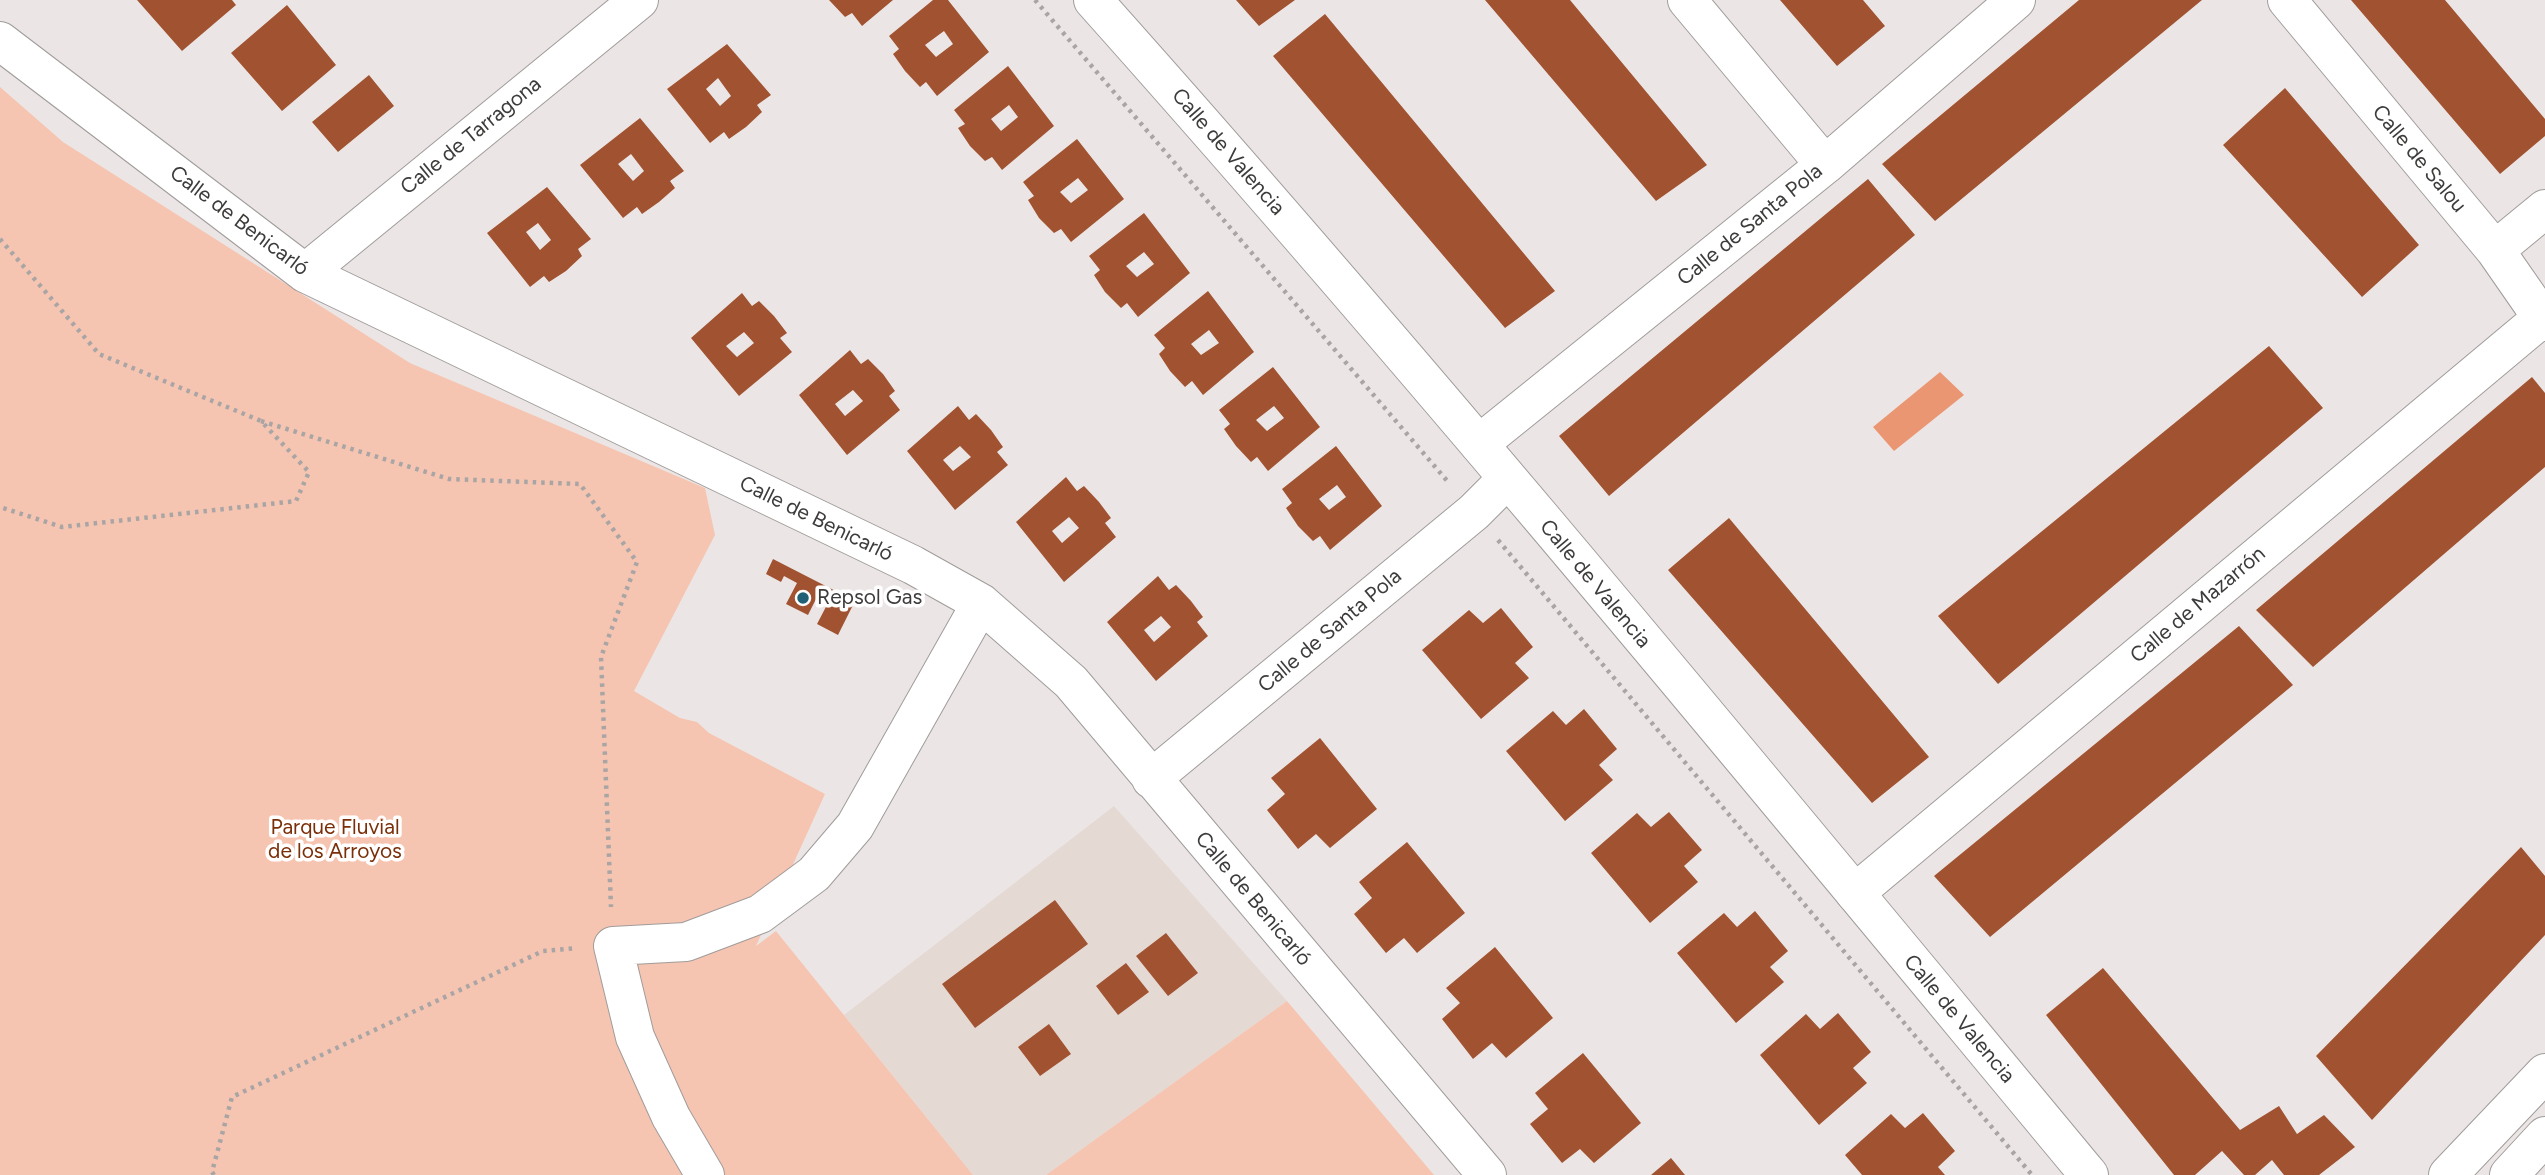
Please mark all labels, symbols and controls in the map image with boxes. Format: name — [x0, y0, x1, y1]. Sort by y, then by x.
street label: Calle de Tarragona — [396, 72, 546, 200]
street label: Calle de Valencia — [1166, 83, 1290, 221]
street label: Calle de Salou — [2367, 100, 2471, 218]
street label: Calle de Santa Pola — [1672, 159, 1828, 291]
street label: Calle de Benicarló — [165, 161, 313, 281]
street label: Calle de Benicarló — [735, 471, 897, 567]
street label: Calle de Valencia — [1534, 515, 1656, 653]
street label: Calle de Mazarrón — [2125, 541, 2271, 669]
street label: Calle de Santa Pola — [1253, 564, 1407, 698]
place label: Repsol Gas — [817, 585, 922, 611]
marker: Repsol Gas — [795, 590, 811, 606]
park label: Parque Fluvial de los Arroyos — [268, 815, 402, 865]
street label: Calle de Benicarló — [1189, 827, 1317, 971]
street label: Calle de Valencia — [1898, 950, 2020, 1088]

